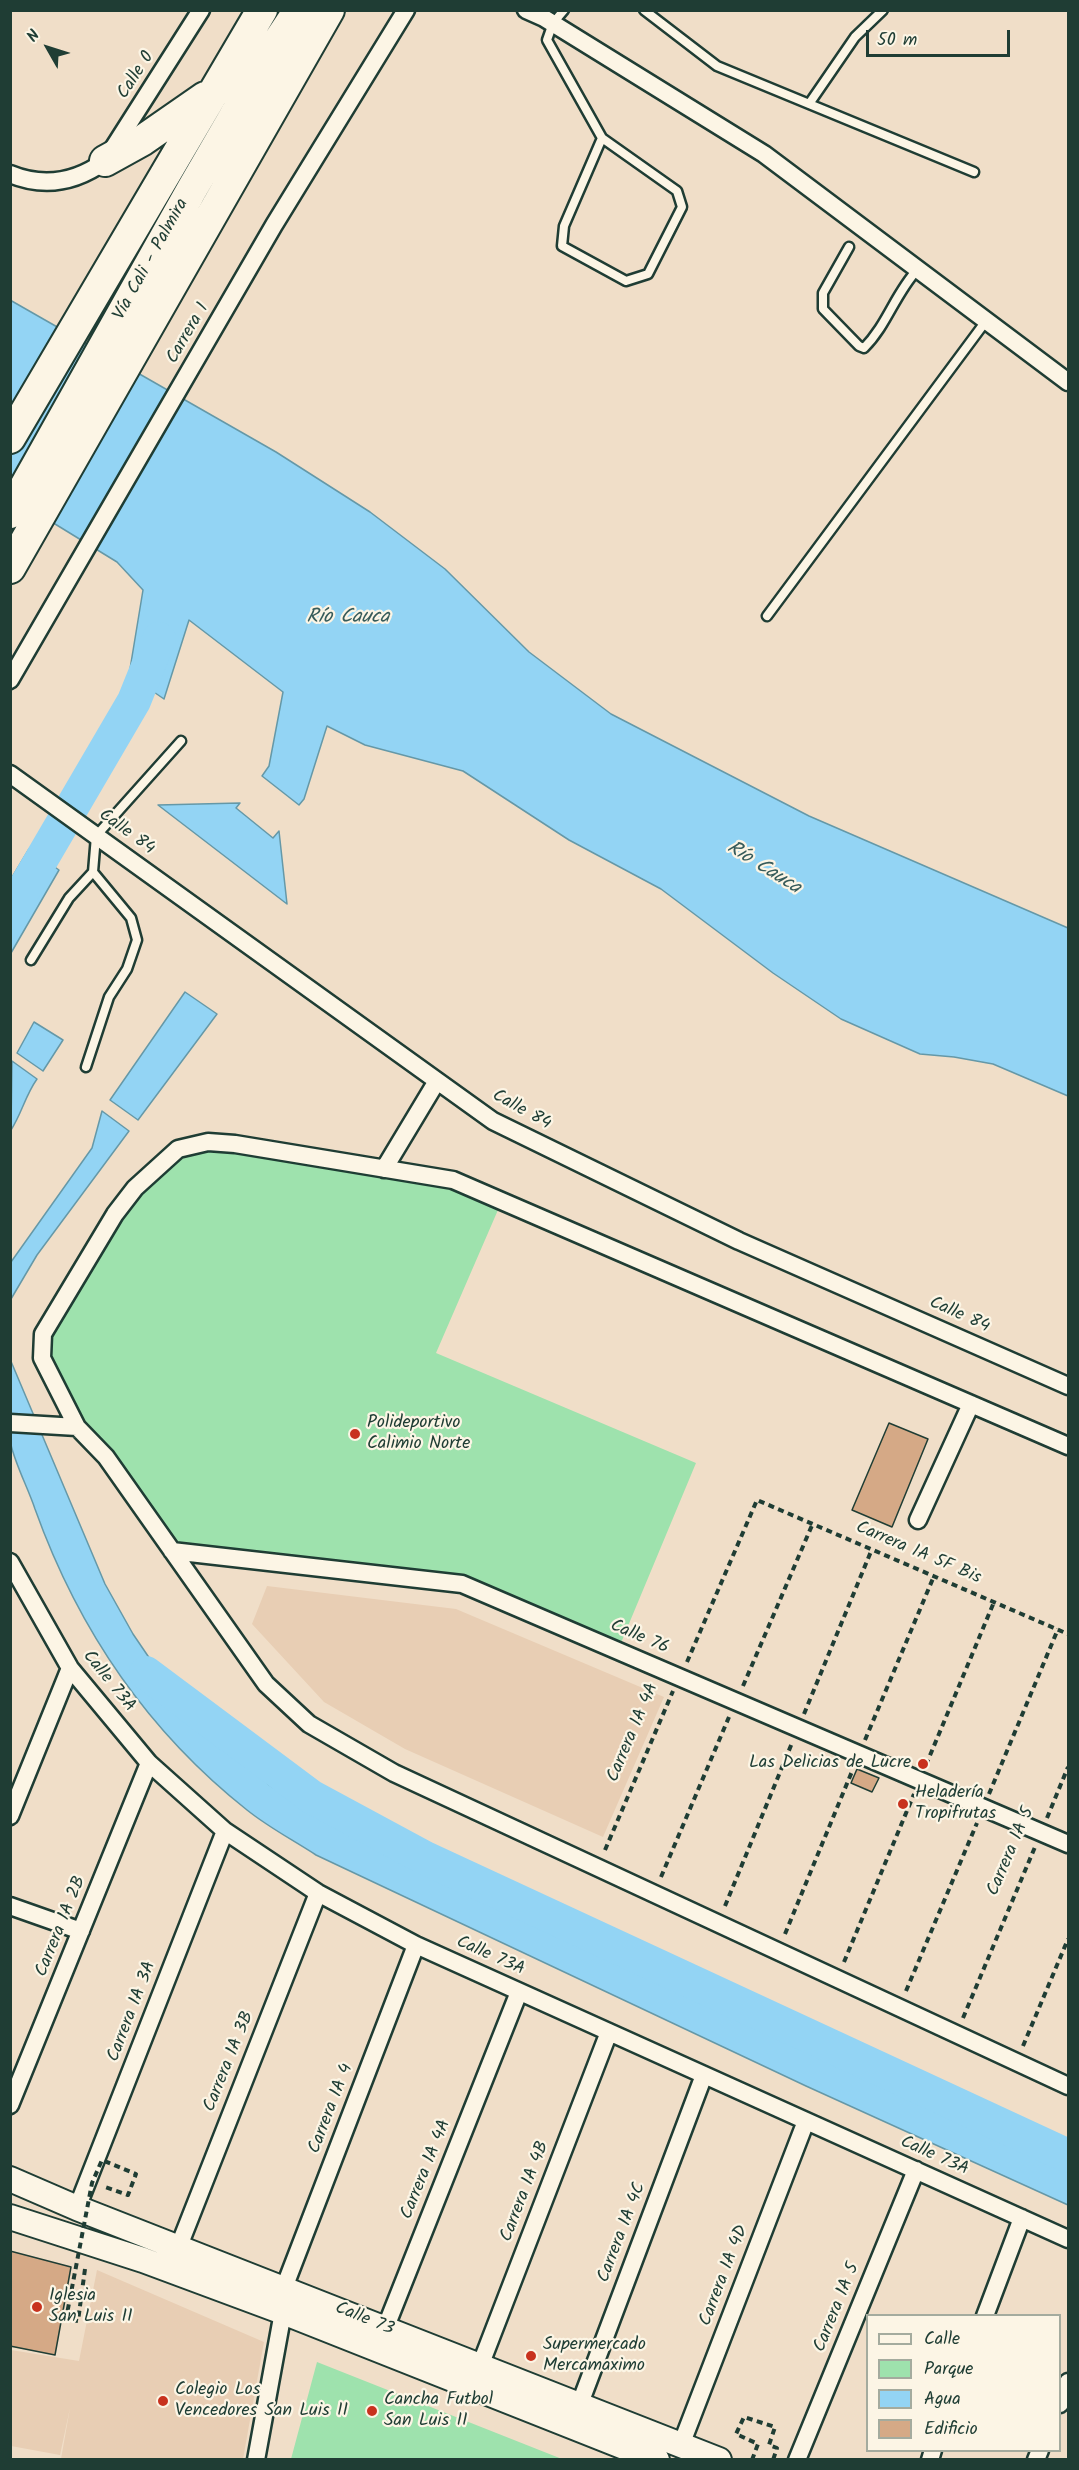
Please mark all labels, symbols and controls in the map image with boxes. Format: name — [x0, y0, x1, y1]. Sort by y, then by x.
north arrow — [18, 18, 78, 78]
scale bar — [869, 18, 1013, 56]
text: N — [21, 25, 47, 48]
text: 50 m — [877, 26, 917, 55]
street label: Calle 0 — [114, 48, 160, 104]
street label: Vía Cali - Palmira — [110, 195, 194, 325]
street label: Carrera 1 — [163, 300, 215, 368]
water label: Río Cauca — [307, 607, 389, 631]
street label: Calle 84 — [94, 805, 158, 861]
water label: Río Cauca — [722, 837, 804, 901]
street label: Calle 84 — [488, 1086, 554, 1136]
street label: Calle 84 — [925, 1293, 993, 1339]
place label: Polideportivo Calimio Norte — [367, 1413, 470, 1456]
marker: Polideportivo Calimio Norte — [348, 1427, 362, 1441]
street label: Carrera 1A 5F Bis — [852, 1518, 984, 1590]
street label: Calle 76 — [606, 1616, 672, 1660]
street label: Calle 73A — [77, 1647, 139, 1717]
street label: Carrera 1A 4A — [603, 1680, 665, 1786]
place label: Las Delicias de Lucre — [749, 1753, 911, 1775]
marker: Las Delicias de Lucre — [916, 1757, 930, 1771]
place label: Heladería Tropifrutas — [915, 1783, 996, 1826]
marker: Heladería Tropifrutas — [896, 1797, 910, 1811]
street label: Carrera 1A 5 — [984, 1804, 1040, 1900]
street label: Carrera 1A 2B — [32, 1874, 92, 1980]
street label: Calle 73A — [452, 1932, 528, 1982]
street label: Carrera 1A 3A — [104, 1959, 162, 2065]
street label: Carrera 1A 3B — [200, 2009, 260, 2115]
street label: Carrera 1A 4 — [305, 2061, 359, 2157]
street label: Carrera 1A 4A — [397, 2117, 457, 2223]
street label: Calle 73A — [896, 2132, 972, 2182]
street label: Carrera 1A 4B — [497, 2139, 555, 2245]
street label: Carrera 1A 4C — [594, 2180, 652, 2286]
street label: Carrera 1A 4D — [696, 2223, 754, 2329]
street label: Carrera 1A 5 — [810, 2260, 866, 2356]
place label: Iglesia San Luis II — [49, 2286, 133, 2328]
street label: Calle 73 — [331, 2298, 397, 2342]
marker: Iglesia San Luis II — [30, 2300, 44, 2314]
legend — [866, 2314, 1061, 2452]
text: Calle — [924, 2325, 960, 2354]
place label: Supermercado Mercamaximo — [543, 2335, 646, 2378]
marker: Supermercado Mercamaximo — [524, 2349, 538, 2363]
text: Parque — [924, 2355, 973, 2384]
place label: Colegio Los Vencedores San Luis II — [175, 2380, 348, 2422]
text: Agua — [924, 2385, 961, 2414]
place label: Cancha Futbol San Luis II — [384, 2390, 493, 2432]
marker: Colegio Los Vencedores San Luis II — [156, 2394, 170, 2408]
marker: Cancha Futbol San Luis II — [365, 2404, 379, 2418]
text: Edificio — [924, 2415, 978, 2444]

